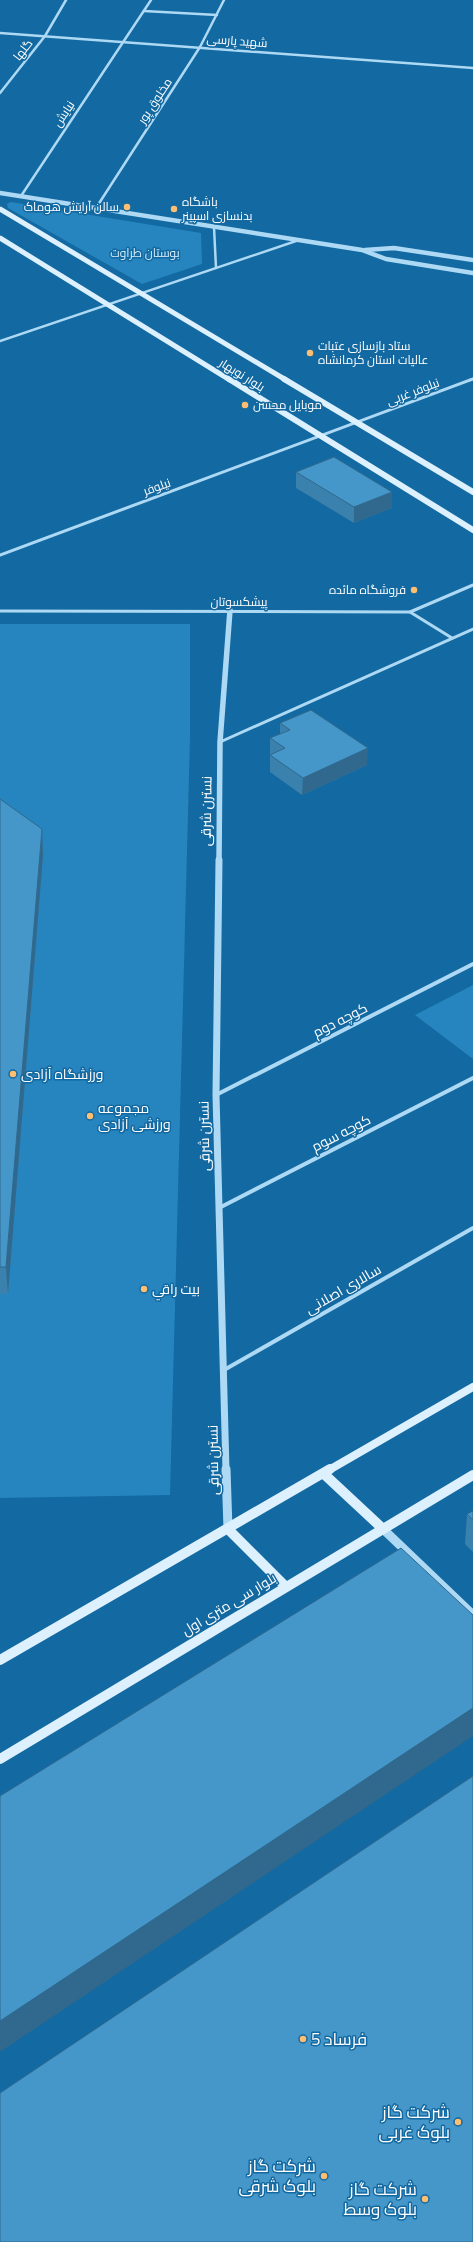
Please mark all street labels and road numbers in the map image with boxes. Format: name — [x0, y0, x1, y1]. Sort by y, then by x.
street label: شهید پارسی — [206, 29, 268, 52]
street label: گلها — [8, 35, 37, 65]
street label: مخلوق پور — [132, 74, 177, 128]
street label: نیایش — [48, 97, 79, 131]
street label: بلوار نوبهار — [215, 353, 269, 396]
street label: نیلوفر غربی — [384, 373, 442, 410]
street label: نیلوفر — [139, 473, 173, 501]
street label: پیشکسوتان — [211, 592, 268, 611]
street label: نسترن شرقی — [194, 776, 217, 846]
street label: کوچه دوم — [309, 997, 371, 1042]
street label: نسترن شرقی — [192, 1101, 215, 1171]
street label: کوچه سوم — [307, 1109, 374, 1156]
street label: سالاری اصلانی — [301, 1258, 385, 1319]
street label: نسترن شرقی — [201, 1425, 224, 1495]
street label: بلوار سی متری اول — [177, 1567, 280, 1640]

